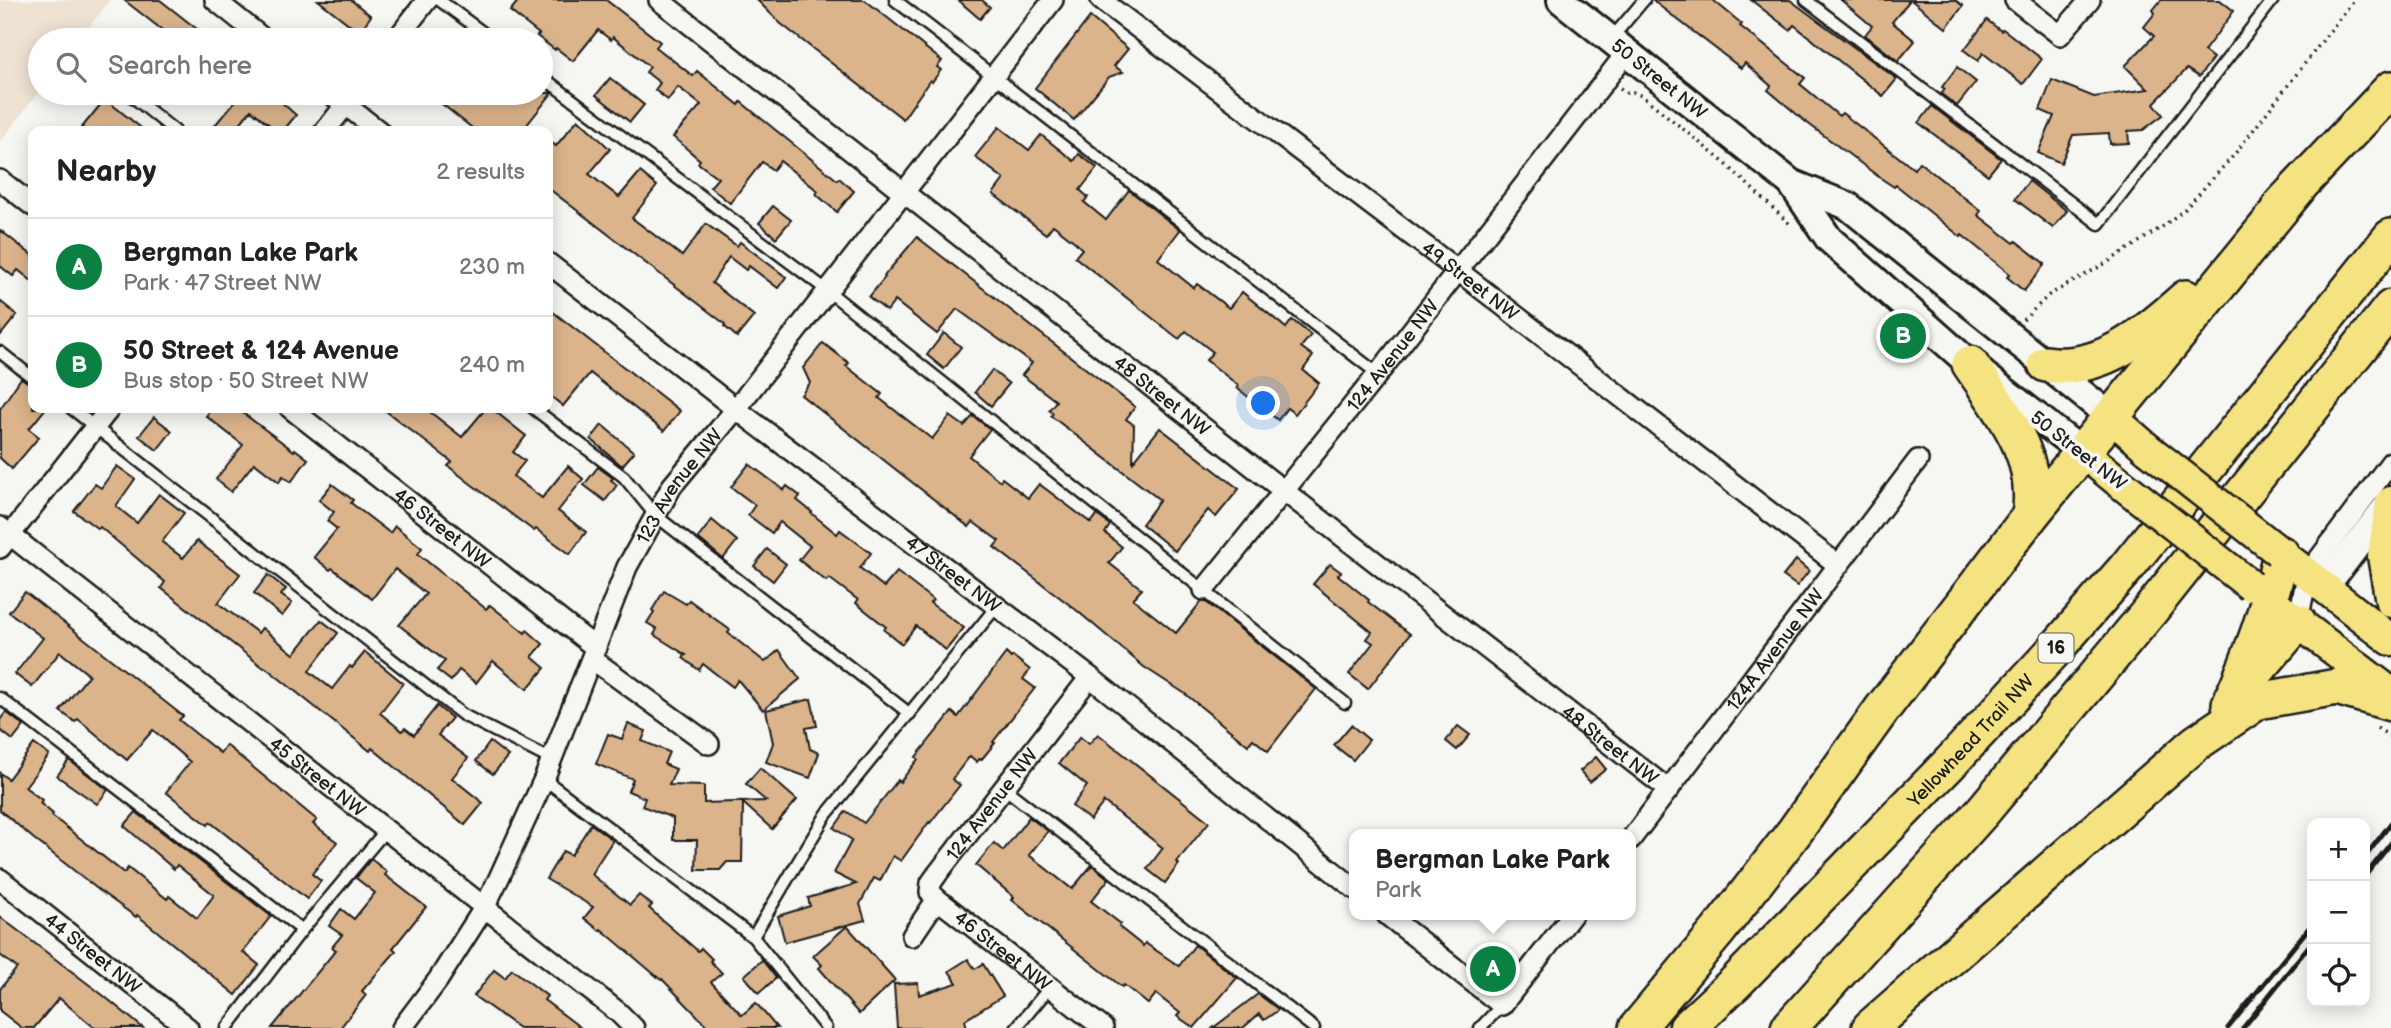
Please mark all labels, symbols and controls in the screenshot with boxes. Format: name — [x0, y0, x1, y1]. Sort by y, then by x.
search box — [28, 28, 553, 105]
street label: 50 Street NW — [1606, 35, 1711, 125]
icon: search — [52, 48, 90, 86]
text: Search here — [108, 51, 252, 82]
text: Nearby — [56, 154, 156, 190]
text: 2 results — [436, 158, 525, 186]
street label: 49 Street NW — [1416, 237, 1523, 326]
text: Bergman Lake Park — [123, 238, 358, 269]
text: A — [72, 253, 86, 281]
text: 230 m — [459, 253, 525, 281]
text: Park · 47 Street NW — [123, 269, 322, 297]
street label: 124 Avenue NW — [1342, 295, 1444, 417]
pin: B — [1880, 310, 1926, 362]
text: 50 Street & 124 Avenue — [123, 336, 399, 367]
text: B — [71, 351, 87, 379]
text: 240 m — [459, 351, 525, 379]
street label: 48 Street NW — [1108, 351, 1214, 442]
text: Bus stop · 50 Street NW — [123, 367, 369, 395]
your location — [1246, 386, 1280, 420]
street label: 50 Street NW — [2025, 406, 2131, 496]
street label: 123 Avenue NW — [632, 424, 728, 548]
street label: 46 Street NW — [389, 484, 495, 574]
street label: 47 Street NW — [900, 531, 1005, 618]
street label: 124A Avenue NW — [1722, 584, 1830, 716]
road number: 16 — [2038, 634, 2074, 662]
street label: Yellowhead Trail NW — [1903, 670, 2039, 813]
street label: 48 Street NW — [1556, 701, 1663, 790]
street label: 45 Street NW — [264, 733, 370, 823]
street label: 124 Avenue NW — [942, 744, 1043, 866]
map controls — [2307, 818, 2370, 1007]
button: + — [2307, 818, 2370, 881]
popup — [1349, 829, 1636, 920]
text: Bergman Lake Park — [1375, 845, 1610, 876]
text: Park — [1375, 876, 1421, 904]
button: − — [2307, 881, 2370, 944]
street label: 46 Street NW — [949, 907, 1056, 997]
street label: 44 Street NW — [39, 909, 145, 999]
pin: A — [1470, 943, 1516, 995]
button: locate — [2307, 944, 2370, 1007]

